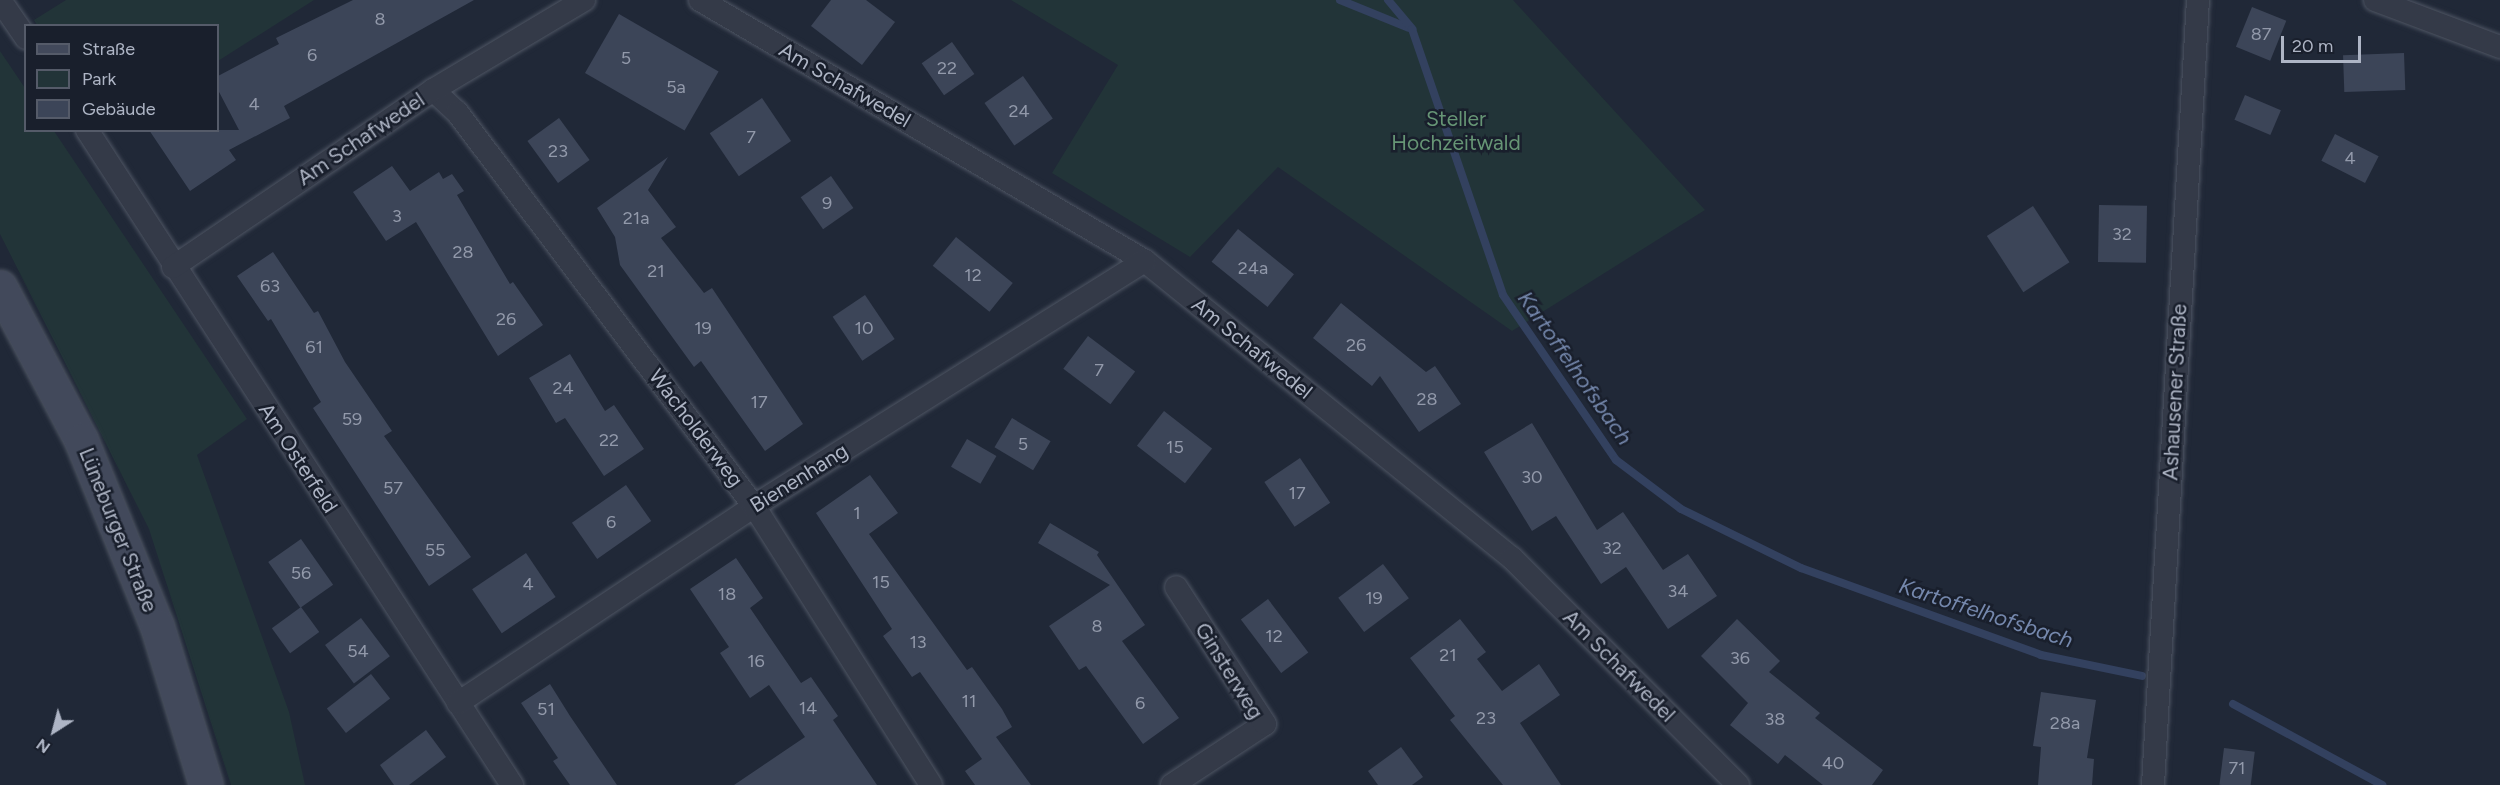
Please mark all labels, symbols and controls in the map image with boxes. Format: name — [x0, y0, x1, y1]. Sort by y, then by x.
house number: 8 — [374, 8, 386, 30]
house number: 87 — [2251, 23, 2271, 45]
legend — [24, 24, 219, 132]
scale bar — [2284, 24, 2364, 62]
text: 20 m — [2292, 35, 2333, 57]
street label: Am Schafwedel — [775, 37, 915, 133]
text: Straße — [82, 38, 135, 60]
house number: 6 — [307, 44, 317, 66]
house number: 5 — [621, 47, 631, 69]
house number: 22 — [937, 57, 957, 79]
text: Park — [82, 68, 116, 90]
house number: 5a — [666, 76, 686, 98]
street label: Am Schafwedel — [293, 87, 429, 191]
house number: 4 — [248, 93, 260, 115]
text: Gebäude — [82, 98, 156, 120]
house number: 24 — [1008, 100, 1030, 122]
park label: Steller Hochzeitwald — [1391, 106, 1521, 156]
house number: 7 — [746, 126, 756, 148]
house number: 23 — [548, 140, 568, 162]
house number: 4 — [2344, 147, 2356, 169]
house number: 9 — [822, 192, 832, 214]
house number: 3 — [392, 205, 402, 227]
house number: 21a — [623, 207, 649, 229]
house number: 32 — [2112, 223, 2132, 245]
house number: 28 — [452, 241, 474, 263]
house number: 24a — [1238, 257, 1268, 279]
house number: 21 — [647, 260, 665, 282]
house number: 12 — [964, 264, 982, 286]
house number: 63 — [260, 275, 280, 297]
water label: Kartoffelhofsbach — [1512, 286, 1638, 450]
street label: Am Schafwedel — [1187, 292, 1317, 404]
street label: Ashausener Straße — [2158, 303, 2192, 481]
house number: 26 — [496, 308, 516, 330]
house number: 19 — [694, 317, 712, 339]
house number: 10 — [855, 317, 873, 339]
house number: 26 — [1346, 334, 1366, 356]
house number: 61 — [305, 336, 323, 358]
house number: 7 — [1094, 359, 1104, 381]
street label: Wacholderweg — [644, 364, 748, 492]
house number: 24 — [552, 377, 574, 399]
house number: 28 — [1416, 388, 1438, 410]
house number: 17 — [750, 391, 768, 413]
street label: Am Osterfeld — [253, 398, 343, 518]
house number: 59 — [342, 408, 362, 430]
house number: 22 — [599, 429, 619, 451]
house number: 5 — [1018, 433, 1028, 455]
house number: 15 — [1166, 436, 1184, 458]
street label: Bienenhang — [745, 438, 853, 518]
street label: Lüneburger Straße — [74, 444, 162, 616]
house number: 30 — [1521, 466, 1543, 488]
house number: 57 — [383, 477, 403, 499]
house number: 17 — [1288, 482, 1306, 504]
house number: 1 — [853, 502, 861, 524]
house number: 6 — [606, 511, 616, 533]
house number: 32 — [1602, 537, 1622, 559]
house number: 55 — [425, 539, 445, 561]
house number: 56 — [291, 562, 311, 584]
house number: 15 — [872, 571, 890, 593]
water label: Kartoffelhofsbach — [1896, 572, 2076, 654]
house number: 4 — [522, 573, 534, 595]
house number: 34 — [1668, 580, 1688, 602]
house number: 18 — [718, 583, 736, 605]
house number: 19 — [1365, 587, 1383, 609]
street label: Am Schafwedel — [1558, 605, 1680, 727]
house number: 8 — [1091, 615, 1103, 637]
street label: Ginsterweg — [1189, 618, 1269, 724]
house number: 12 — [1265, 625, 1283, 647]
house number: 13 — [909, 631, 927, 653]
house number: 54 — [347, 640, 369, 662]
house number: 21 — [1439, 644, 1457, 666]
house number: 36 — [1730, 647, 1750, 669]
house number: 16 — [747, 650, 765, 672]
house number: 11 — [962, 690, 976, 712]
house number: 6 — [1135, 692, 1145, 714]
house number: 14 — [799, 697, 817, 719]
house number: 51 — [537, 698, 555, 720]
north arrow — [24, 701, 84, 761]
house number: 23 — [1476, 707, 1496, 729]
house number: 38 — [1765, 708, 1785, 730]
house number: 28a — [2050, 712, 2080, 734]
text: N — [33, 735, 54, 757]
house number: 40 — [1822, 752, 1844, 774]
house number: 71 — [2228, 757, 2246, 779]

